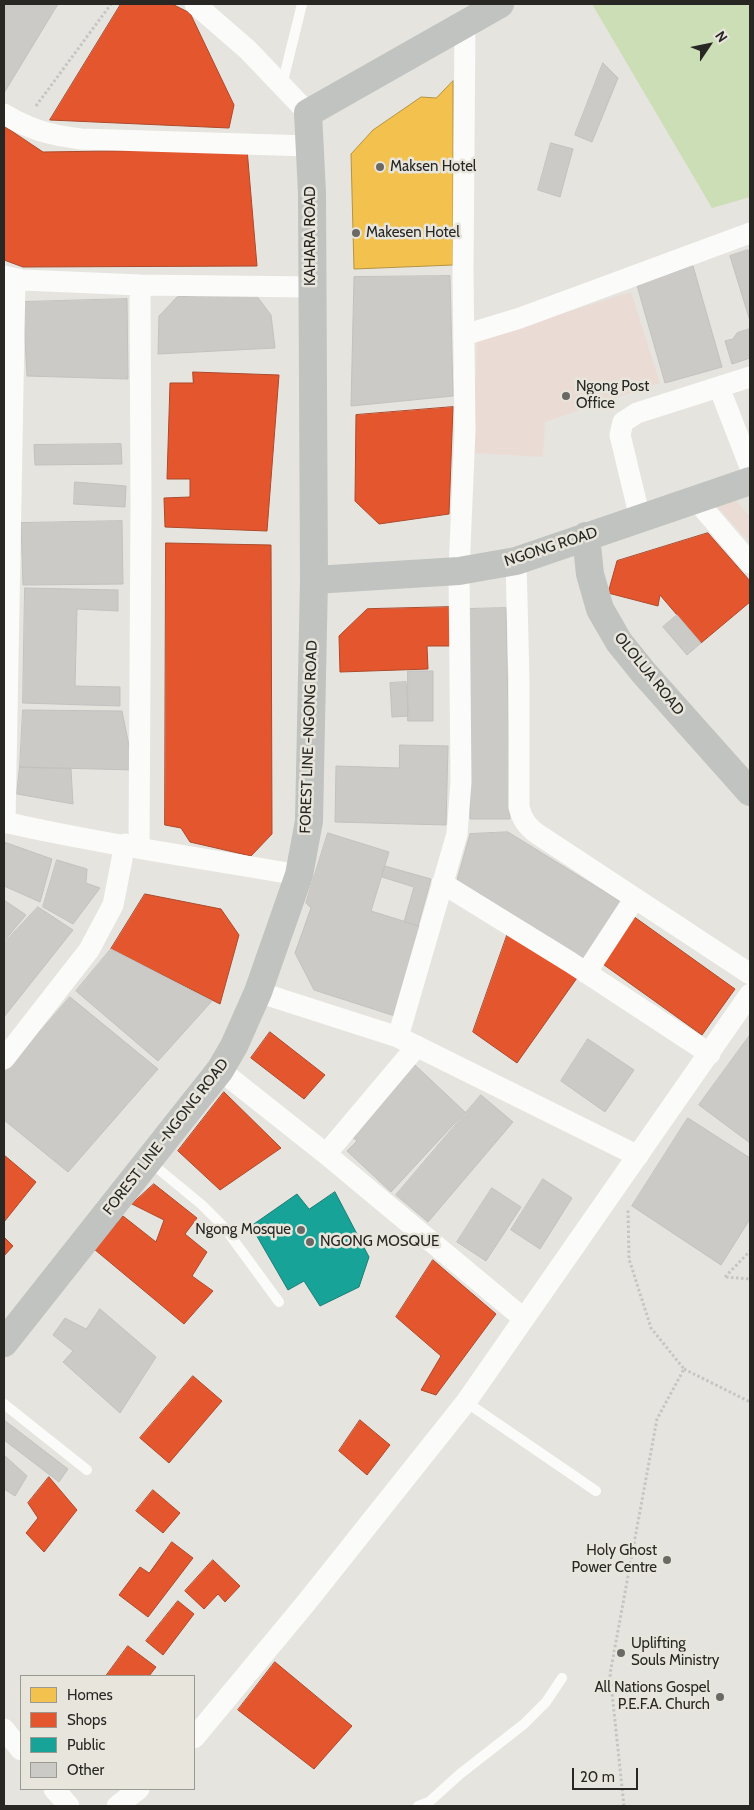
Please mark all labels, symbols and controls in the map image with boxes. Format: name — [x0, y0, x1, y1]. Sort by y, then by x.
north arrow — [684, 20, 734, 70]
text: N — [711, 27, 732, 46]
place label: Maksen Hotel — [390, 158, 476, 176]
marker: Maksen Hotel — [374, 161, 386, 173]
street label: KAHARA ROAD — [302, 186, 320, 286]
place label: Makesen Hotel — [366, 224, 460, 242]
marker: Makesen Hotel — [350, 227, 362, 239]
place label: Ngong Post Office — [576, 378, 649, 413]
marker: Ngong Post Office — [560, 390, 572, 402]
street label: NGONG ROAD — [502, 523, 600, 571]
street label: OLOLUA ROAD — [610, 629, 688, 719]
street label: FOREST LINE -NGONG ROAD — [297, 640, 321, 834]
street label: FOREST LINE -NGONG ROAD — [99, 1055, 233, 1219]
place label: Ngong Mosque — [195, 1221, 291, 1239]
marker: Ngong Mosque — [295, 1224, 307, 1236]
place label: NGONG MOSQUE — [320, 1233, 439, 1251]
marker: NGONG MOSQUE — [304, 1236, 316, 1248]
place label: Holy Ghost Power Centre — [572, 1542, 657, 1577]
marker: Holy Ghost Power Centre — [661, 1554, 673, 1566]
place label: Uplifting Souls Ministry — [631, 1635, 719, 1670]
marker: Uplifting Souls Ministry — [615, 1647, 627, 1659]
legend — [20, 1675, 195, 1790]
place label: All Nations Gospel P.E.F.A. Church — [594, 1679, 710, 1714]
text: Homes — [67, 1686, 113, 1704]
marker: All Nations Gospel P.E.F.A. Church — [714, 1691, 726, 1703]
text: Shops — [67, 1711, 107, 1729]
text: Public — [67, 1736, 105, 1754]
scale bar — [574, 1758, 640, 1790]
text: Other — [67, 1761, 104, 1779]
text: 20 m — [580, 1768, 615, 1786]

